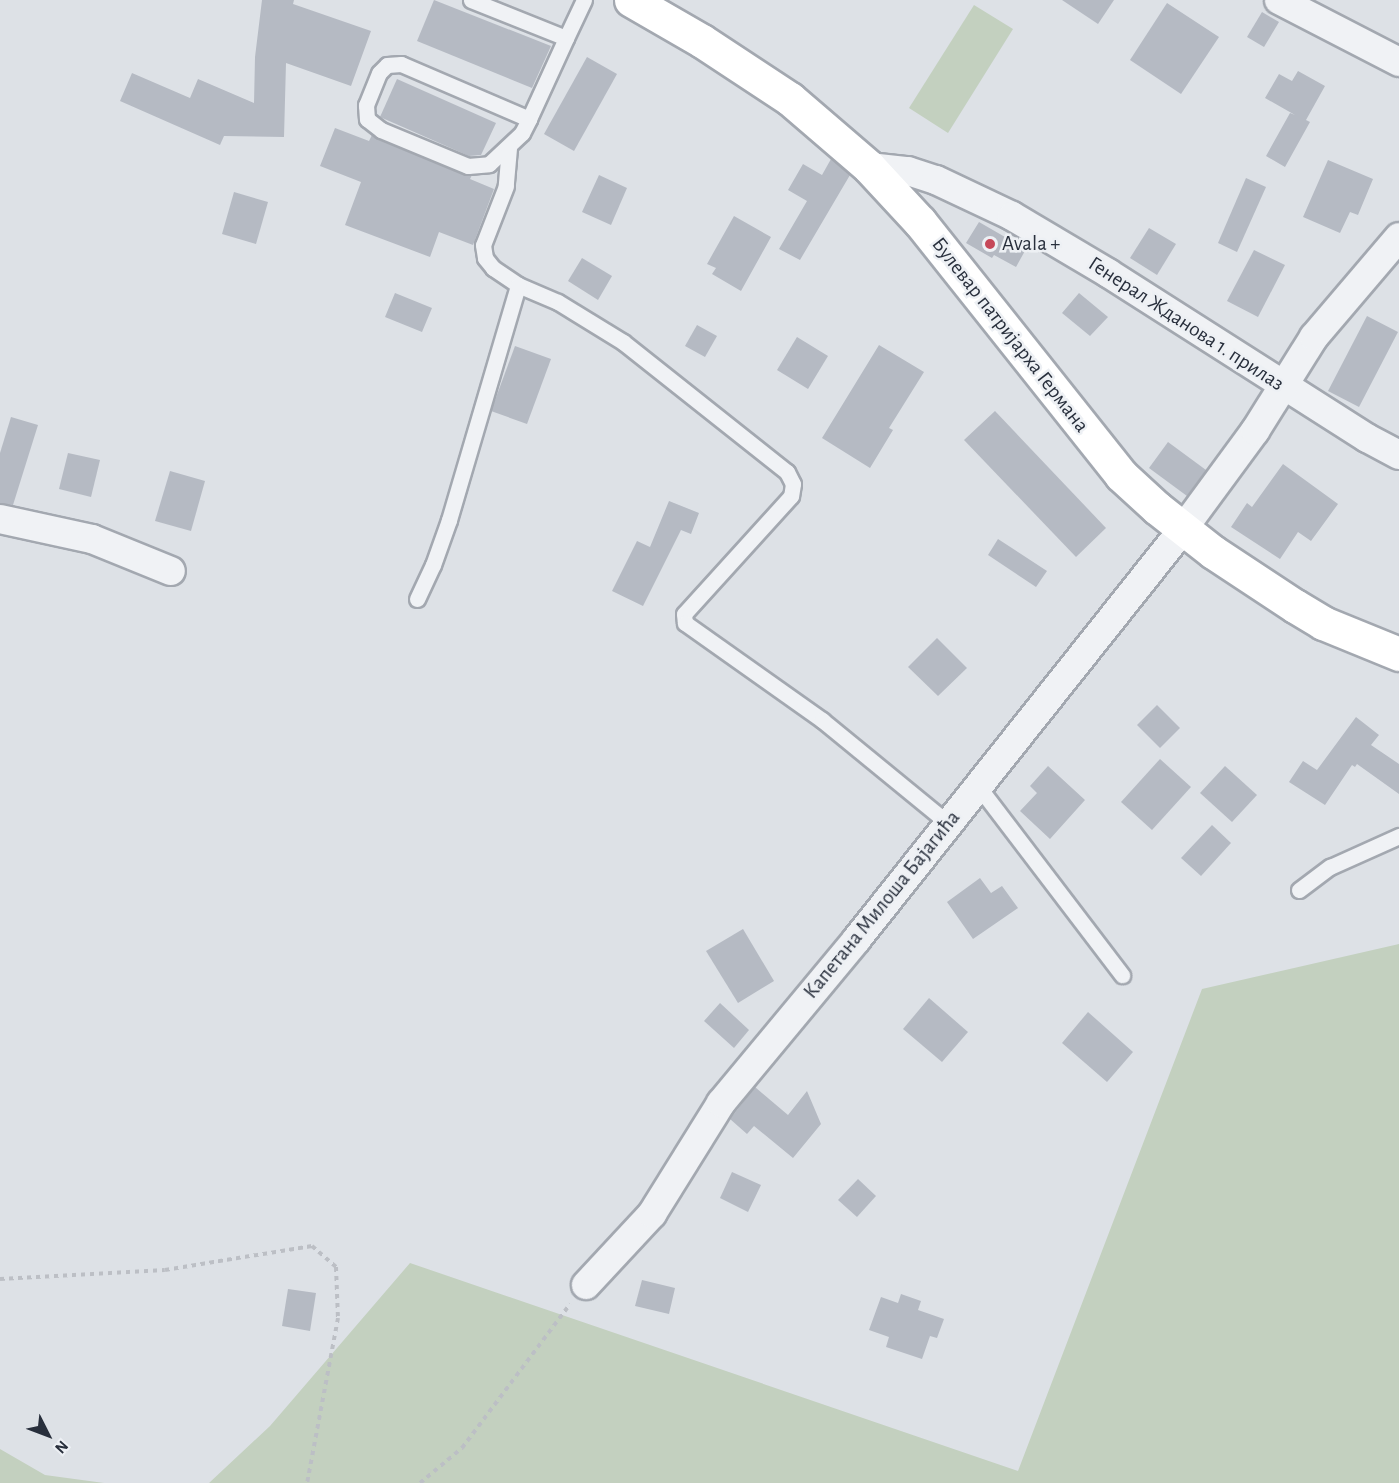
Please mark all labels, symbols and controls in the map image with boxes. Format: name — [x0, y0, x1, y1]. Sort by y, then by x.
place label: Avala + — [1002, 231, 1060, 257]
street label: Булевар патријарха Германа — [926, 232, 1094, 438]
marker: Avala + — [983, 237, 997, 251]
street label: Генерал Жданова 1. прилаз — [1083, 251, 1289, 397]
street label: Капетана Милоша Бајагића — [798, 806, 966, 1004]
north arrow — [18, 1405, 78, 1465]
text: N — [52, 1438, 71, 1457]

